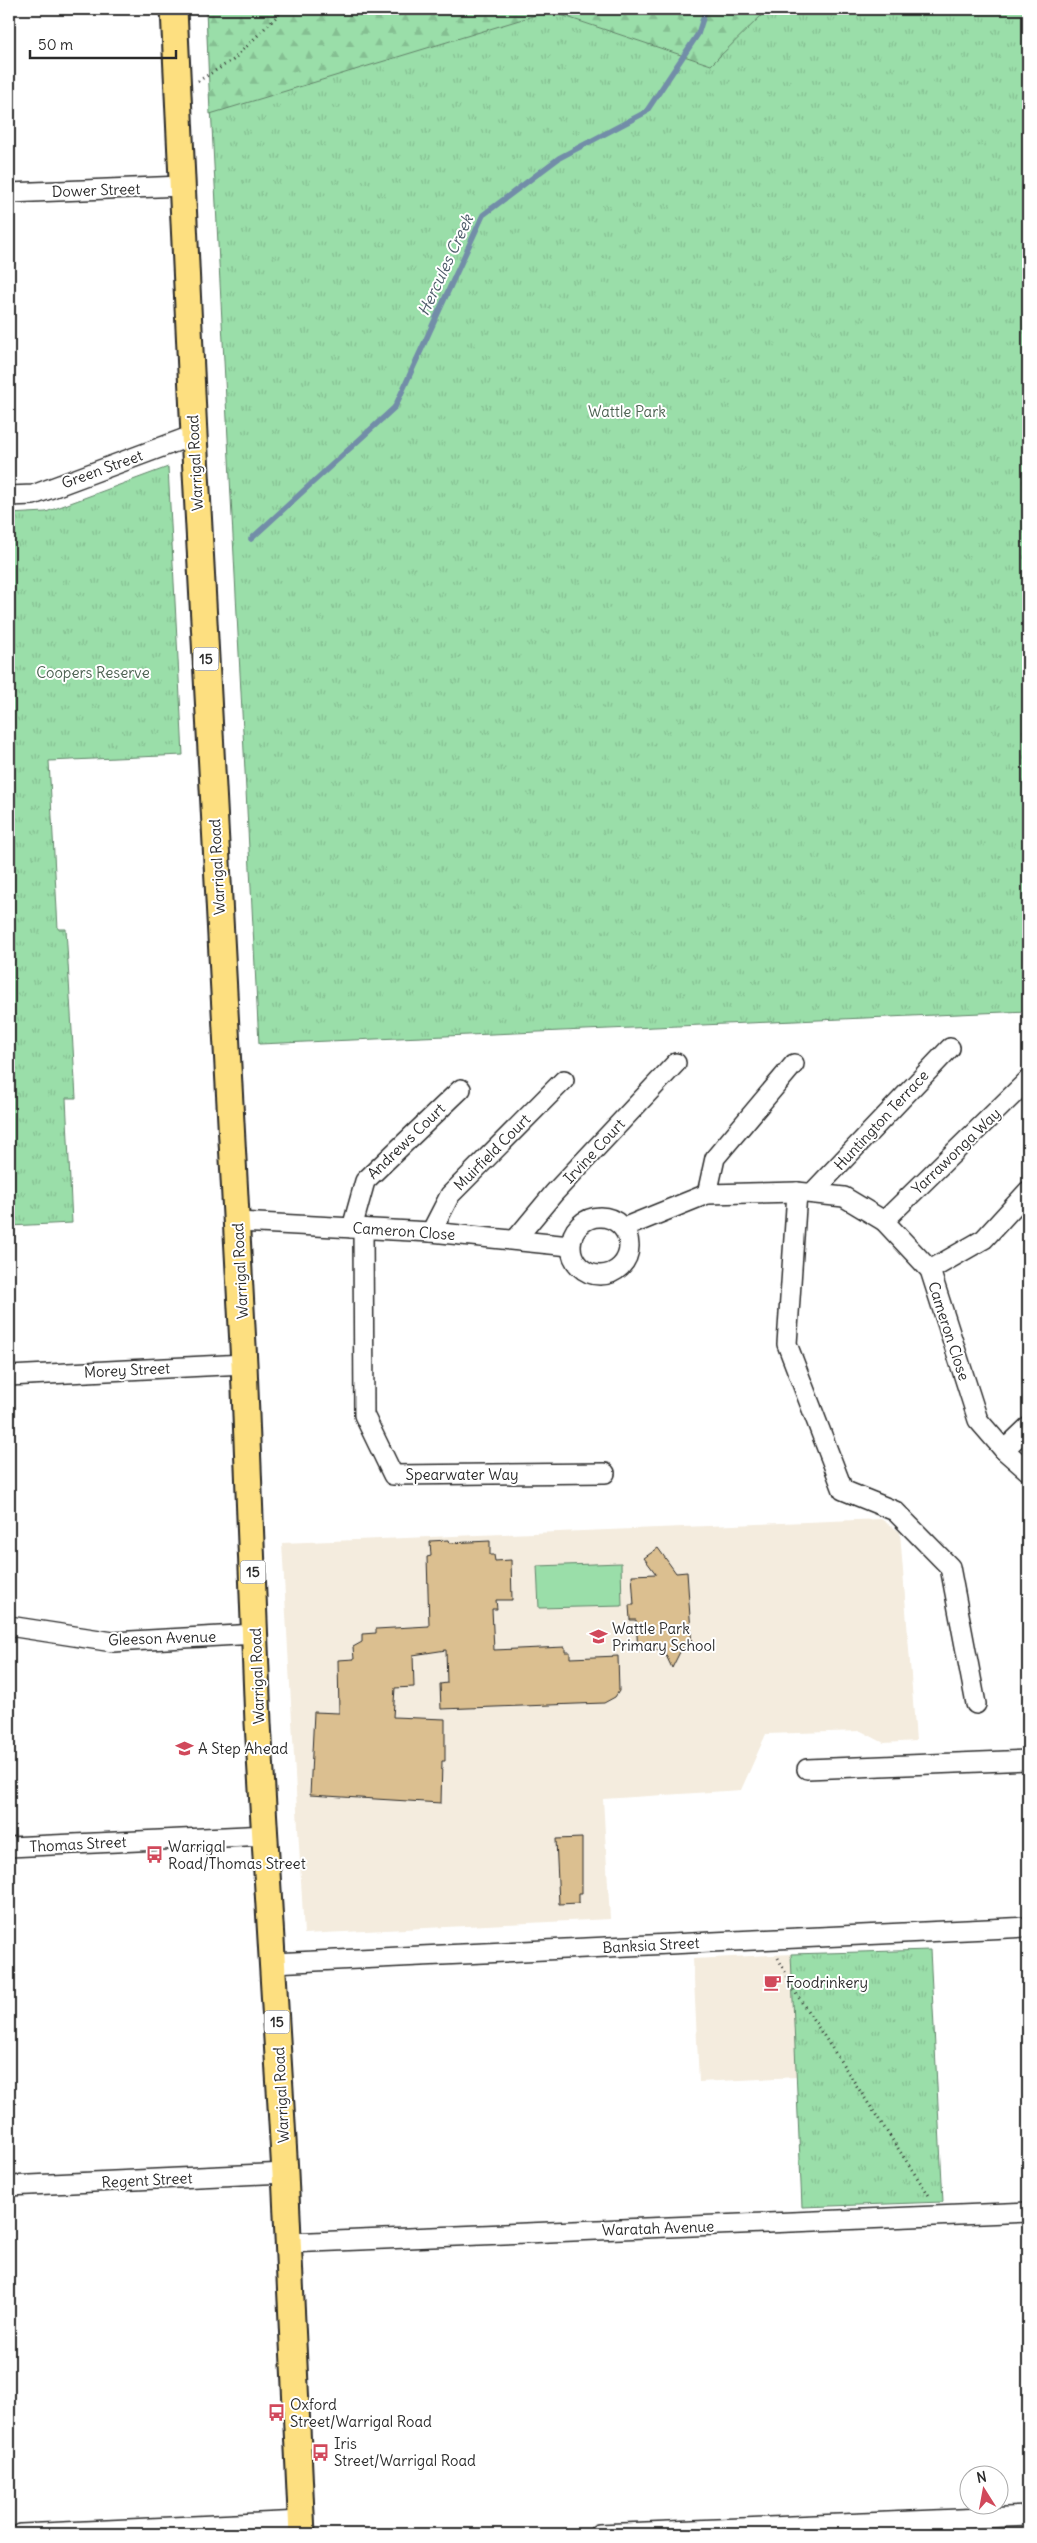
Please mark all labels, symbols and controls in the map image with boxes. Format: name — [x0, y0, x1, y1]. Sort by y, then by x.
scale bar — [30, 28, 176, 60]
text: 50 m — [38, 35, 73, 54]
street label: Dower Street — [51, 179, 141, 201]
water label: Hercules Creek — [413, 210, 478, 319]
park label: Wattle Park — [588, 402, 666, 421]
street label: Warrigal Road — [183, 414, 207, 512]
street label: Green Street — [59, 446, 145, 492]
road number: 15 — [194, 648, 218, 671]
park label: Coopers Reserve — [36, 663, 150, 682]
street label: Warrigal Road — [205, 818, 229, 916]
street label: Huntington Terrace — [830, 1066, 932, 1174]
street label: Andrews Court — [363, 1099, 449, 1183]
street label: Yarrawonga Way — [908, 1104, 1004, 1198]
street label: Muirfield Court — [450, 1110, 534, 1194]
street label: Irvine Court — [559, 1115, 629, 1187]
street label: Cameron Close — [352, 1218, 456, 1244]
street label: Warrigal Road — [228, 1222, 252, 1320]
street label: Cameron Close — [924, 1279, 974, 1383]
street label: Morey Street — [83, 1358, 171, 1382]
street label: Spearwater Way — [406, 1465, 518, 1484]
road number: 15 — [240, 1560, 266, 1584]
place label: Wattle Park Primary School — [612, 1619, 715, 1655]
street label: Gleeson Avenue — [108, 1627, 216, 1649]
street label: Warrigal Road — [246, 1627, 268, 1724]
school or university icon: Wattle Park Primary School — [588, 1627, 608, 1647]
school or university icon: A Step Ahead — [174, 1738, 194, 1758]
place label: A Step Ahead — [198, 1739, 288, 1758]
street label: Thomas Street — [29, 1832, 127, 1856]
place label: Warrigal Road/Thomas Street — [168, 1837, 306, 1873]
bus stop icon: Warrigal Road/Thomas Street — [144, 1845, 164, 1865]
street label: Banksia Street — [602, 1933, 700, 1957]
cafe icon: Foodrinkery — [762, 1972, 782, 1992]
place label: Foodrinkery — [786, 1973, 868, 1992]
road number: 15 — [264, 2010, 290, 2034]
street label: Warrigal Road — [269, 2046, 293, 2144]
street label: Regent Street — [101, 2168, 193, 2192]
street label: Waratah Avenue — [602, 2217, 714, 2239]
place label: Oxford Street/Warrigal Road — [290, 2395, 432, 2431]
bus stop icon: Oxford Street/Warrigal Road — [266, 2403, 286, 2423]
place label: Iris Street/Warrigal Road — [334, 2434, 476, 2470]
bus stop icon: Iris Street/Warrigal Road — [310, 2442, 330, 2462]
north arrow — [960, 2466, 1010, 2516]
text: N — [975, 2467, 988, 2487]

